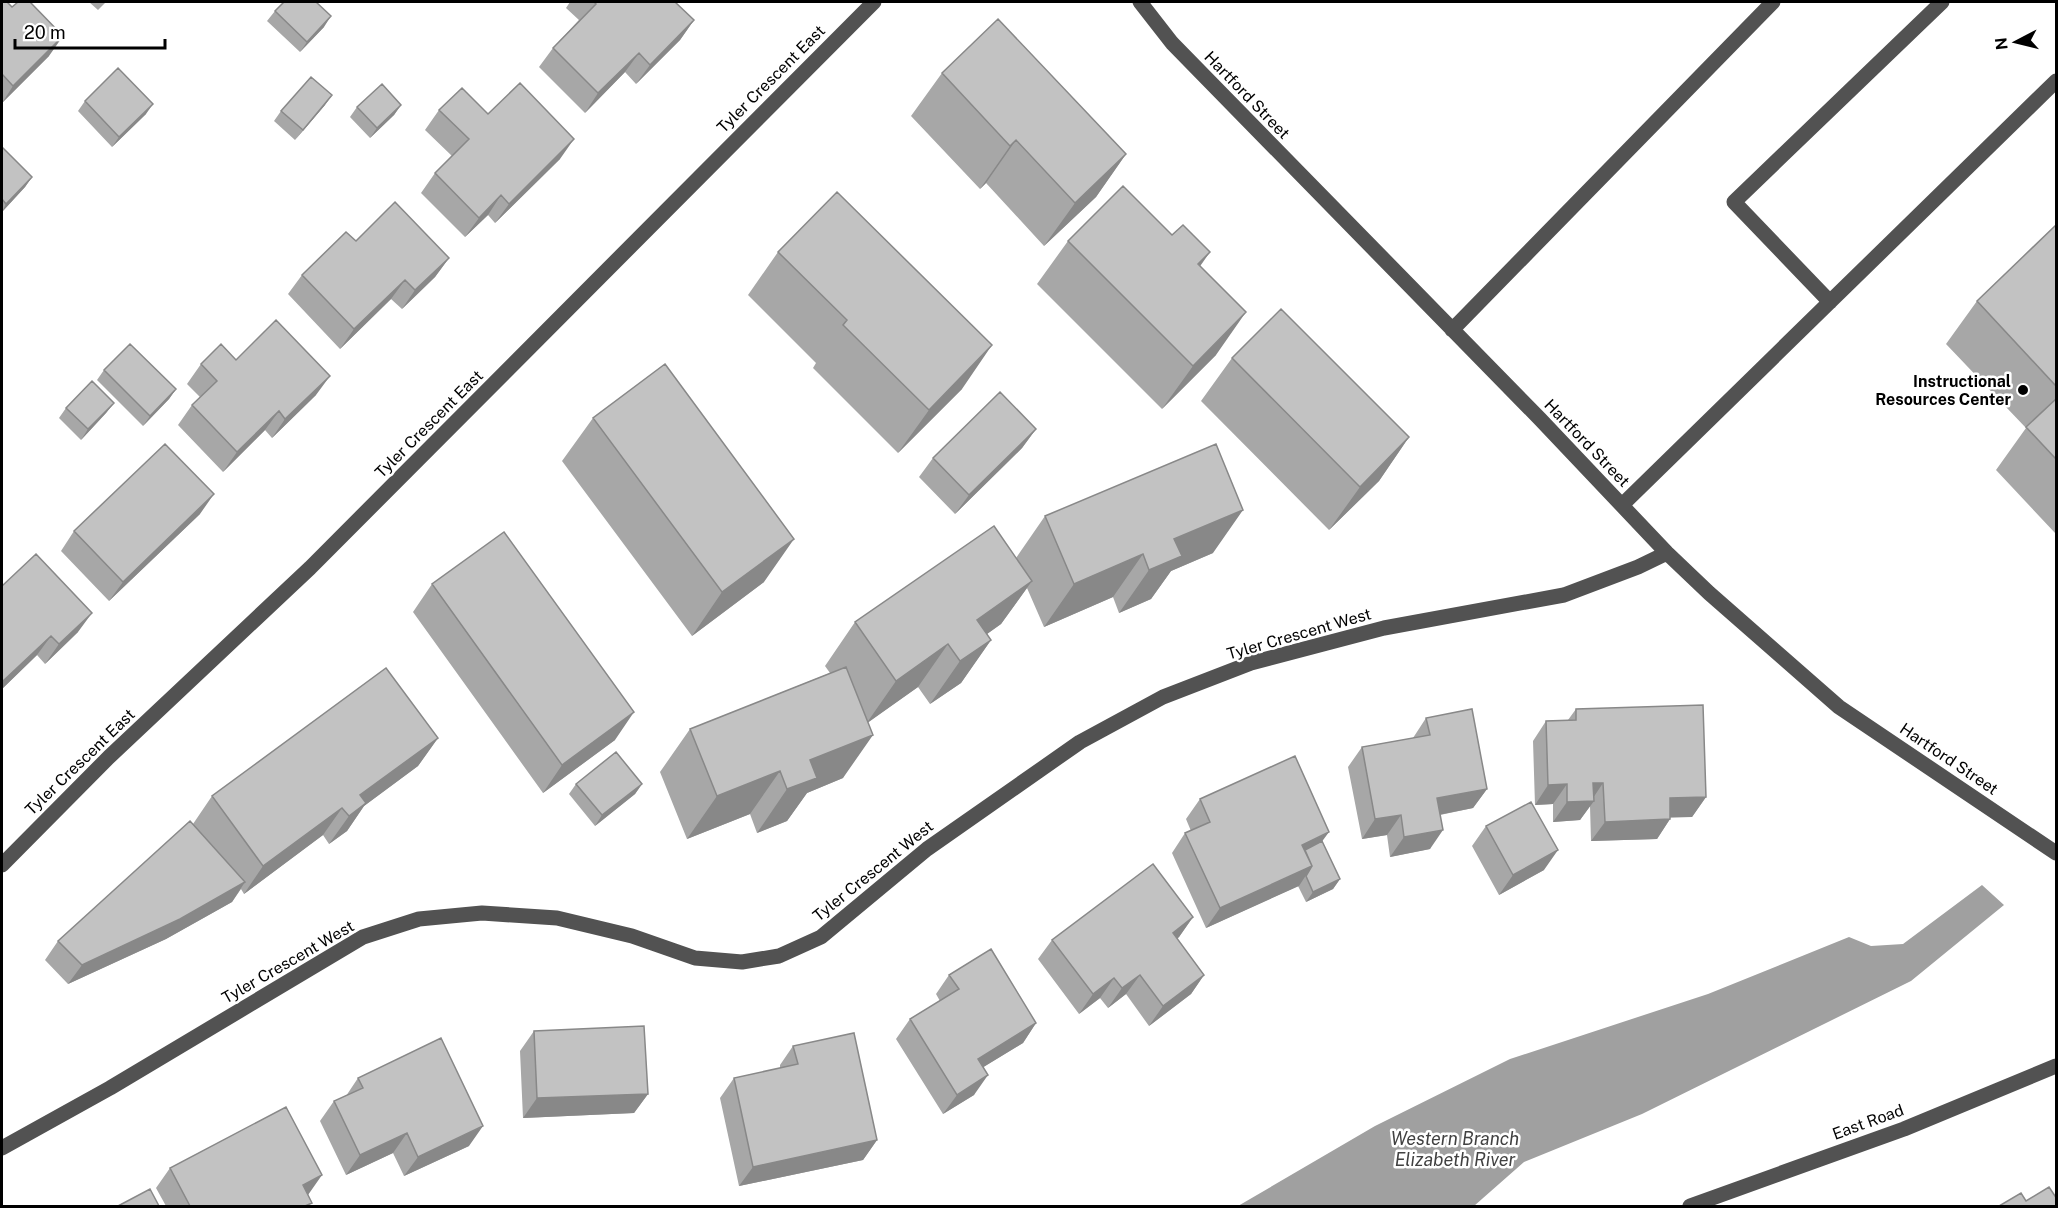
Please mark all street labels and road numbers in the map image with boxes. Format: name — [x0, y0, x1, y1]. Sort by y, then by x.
street label: Tyler Crescent East — [713, 21, 829, 137]
street label: Hartford Street — [1200, 47, 1294, 143]
street label: Tyler Crescent East — [371, 366, 487, 482]
street label: Hartford Street — [1540, 395, 1634, 491]
street label: Tyler Crescent West — [1225, 604, 1373, 664]
street label: Tyler Crescent East — [21, 705, 139, 819]
street label: Hartford Street — [1896, 719, 2002, 799]
street label: Tyler Crescent West — [809, 817, 937, 925]
street label: Tyler Crescent West — [219, 916, 357, 1008]
street label: East Road — [1830, 1100, 1906, 1144]

